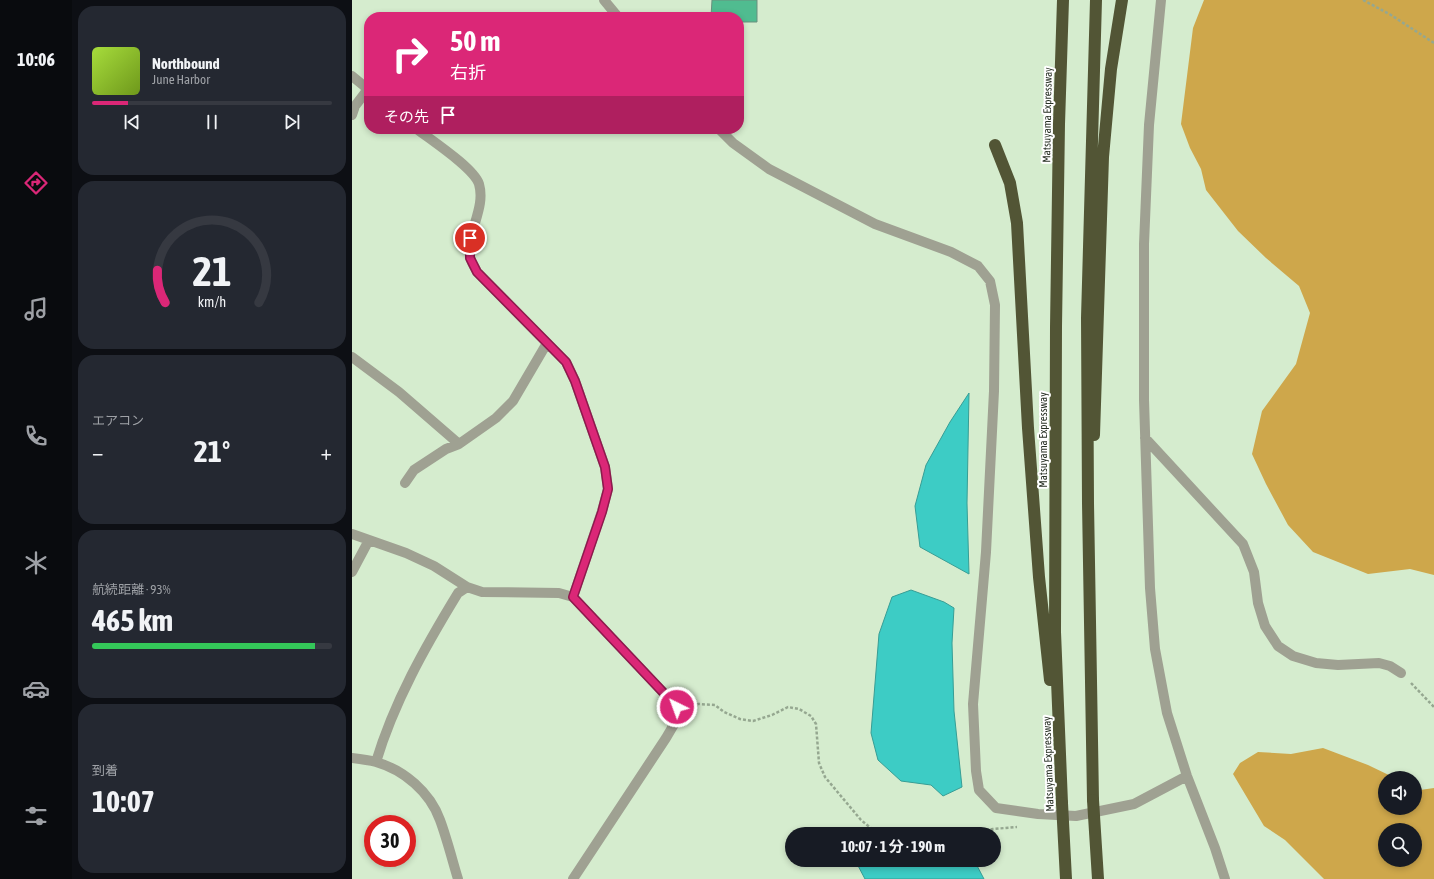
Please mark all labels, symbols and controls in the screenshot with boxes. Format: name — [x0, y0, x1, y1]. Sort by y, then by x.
text: 50 m — [450, 25, 500, 57]
icon: right — [384, 28, 436, 80]
text: 10:06 — [17, 49, 55, 70]
text: Northbound — [152, 55, 220, 72]
text: 右折 — [450, 62, 486, 83]
street label: Matsuyama Expressway — [1040, 67, 1054, 163]
text: June Harbor — [152, 72, 210, 87]
icon: arrive — [437, 104, 459, 126]
text: その先 — [384, 108, 429, 125]
icon: previous — [121, 111, 143, 133]
icon: pause — [201, 111, 223, 133]
icon: next — [281, 111, 303, 133]
icon: directions — [22, 169, 50, 197]
pin — [453, 221, 487, 255]
icon: arrive — [459, 227, 481, 249]
text: 21 — [192, 247, 232, 295]
text: km/h — [198, 293, 226, 309]
icon: music — [22, 295, 50, 323]
street label: Matsuyama Expressway — [1037, 392, 1049, 488]
text: エアコン — [92, 413, 144, 428]
icon: phone — [22, 422, 50, 450]
text: 21° — [194, 434, 230, 468]
text: − — [92, 439, 103, 465]
text: + — [321, 439, 332, 465]
icon: climate — [22, 549, 50, 577]
text: 航続距離 · 93% — [92, 582, 171, 597]
text: 465 km — [92, 603, 173, 637]
icon: car — [22, 675, 50, 703]
position arrow — [656, 686, 698, 728]
street label: Matsuyama Expressway — [1040, 716, 1056, 812]
text: 到着 — [92, 763, 118, 778]
map controls — [1378, 771, 1422, 867]
button: sound — [1378, 771, 1422, 815]
text: 10:07 — [92, 784, 155, 818]
icon: filters — [22, 802, 50, 830]
speed limit sign: 30 — [364, 815, 416, 867]
button: search — [1378, 823, 1422, 867]
text: 10:07 · 1 分 · 190 m — [841, 838, 945, 855]

